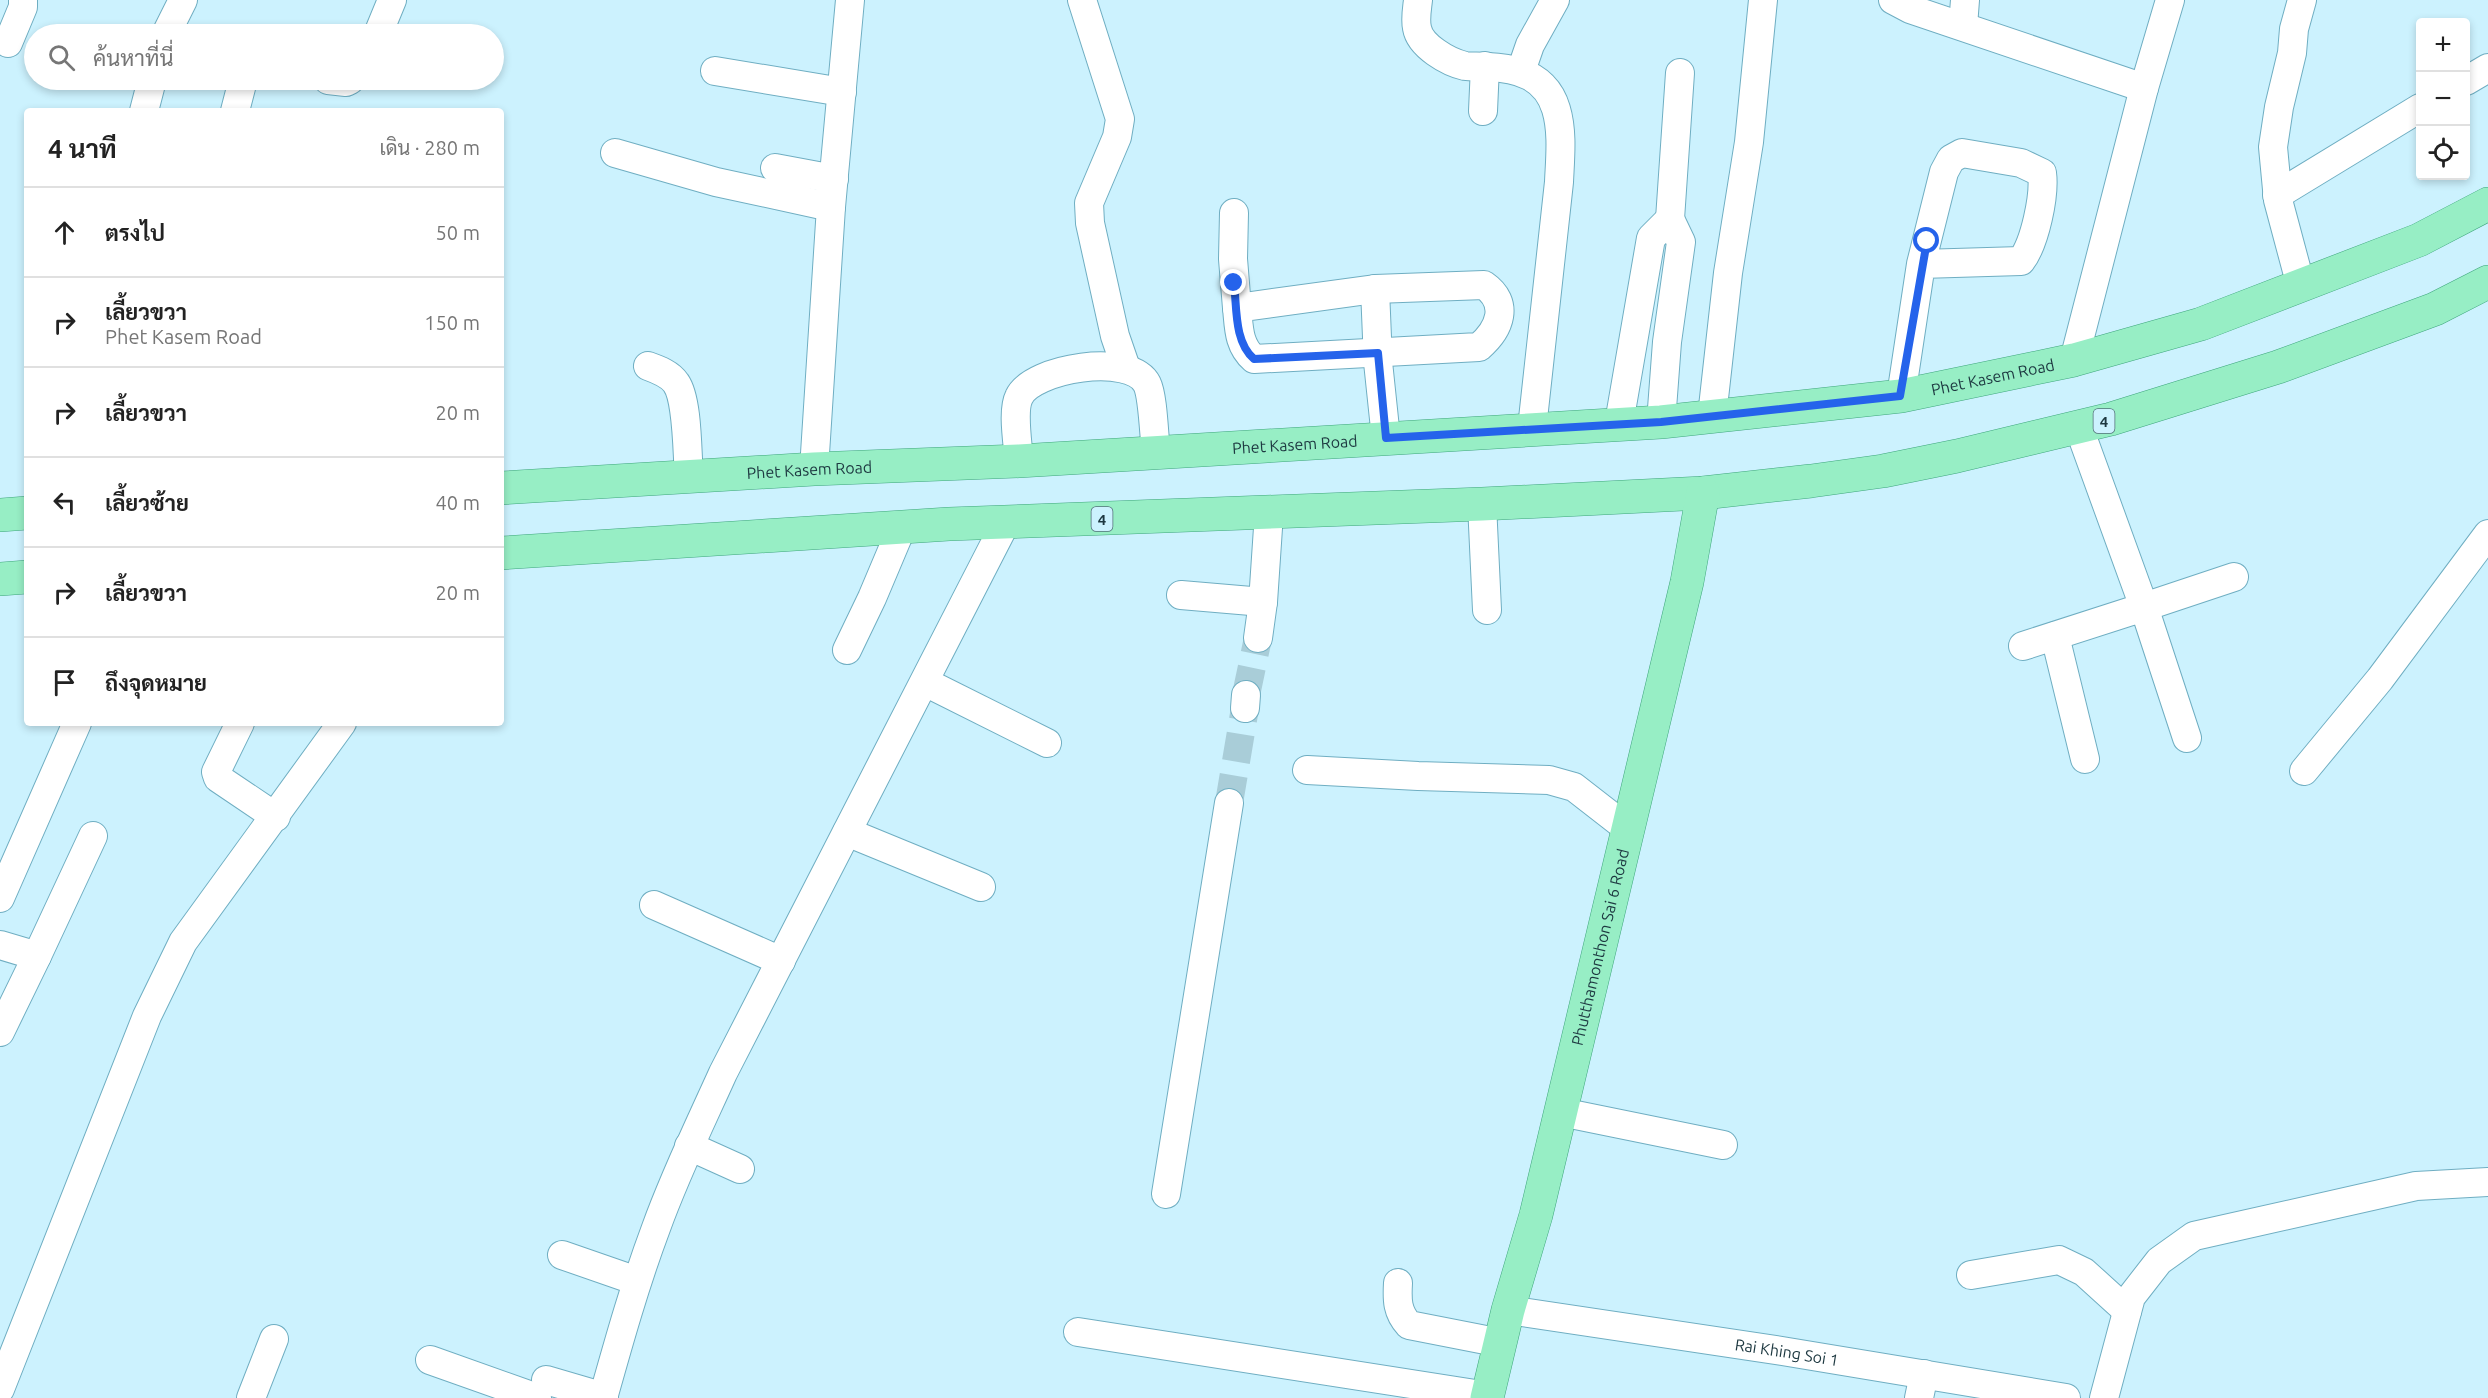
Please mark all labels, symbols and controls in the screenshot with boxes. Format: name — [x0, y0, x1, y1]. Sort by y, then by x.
map controls — [2416, 18, 2470, 180]
button: + — [2416, 18, 2470, 72]
search box — [24, 24, 504, 90]
icon: search — [45, 41, 78, 74]
text: ค้นหาที่นี่ — [93, 45, 173, 70]
button: − — [2416, 72, 2470, 126]
button: locate — [2416, 126, 2470, 180]
text: 4 นาที — [48, 134, 117, 163]
text: เดิน · 280 m — [379, 136, 480, 159]
icon: ahead — [48, 216, 81, 249]
text: ตรงไป — [105, 220, 165, 245]
text: 50 m — [436, 221, 480, 244]
route start — [1913, 227, 1939, 253]
route end — [1220, 269, 1246, 295]
text: เลี้ยวขวา — [105, 299, 187, 324]
icon: right — [48, 306, 81, 339]
text: 150 m — [424, 311, 480, 334]
text: Phet Kasem Road — [105, 325, 262, 348]
street label: Phet Kasem Road — [1929, 355, 2056, 399]
icon: right — [48, 396, 81, 429]
text: เลี้ยวขวา — [105, 400, 187, 425]
text: 20 m — [436, 401, 480, 424]
road number: 4 — [2094, 409, 2114, 433]
street label: Phet Kasem Road — [1231, 431, 1358, 457]
street label: Phet Kasem Road — [746, 458, 873, 482]
icon: left — [48, 486, 81, 519]
text: เลี้ยวซ้าย — [105, 490, 189, 515]
text: 40 m — [436, 491, 480, 514]
road number: 4 — [1092, 507, 1112, 531]
icon: right — [48, 576, 81, 609]
text: เลี้ยวขวา — [105, 580, 187, 605]
text: 20 m — [436, 581, 480, 604]
icon: arrive — [48, 666, 81, 699]
text: ถึงจุดหมาย — [105, 670, 207, 695]
street label: Phutthamonthon Sai 6 Road — [1568, 847, 1632, 1047]
street label: Rai Khing Soi 1 — [1734, 1335, 1840, 1369]

